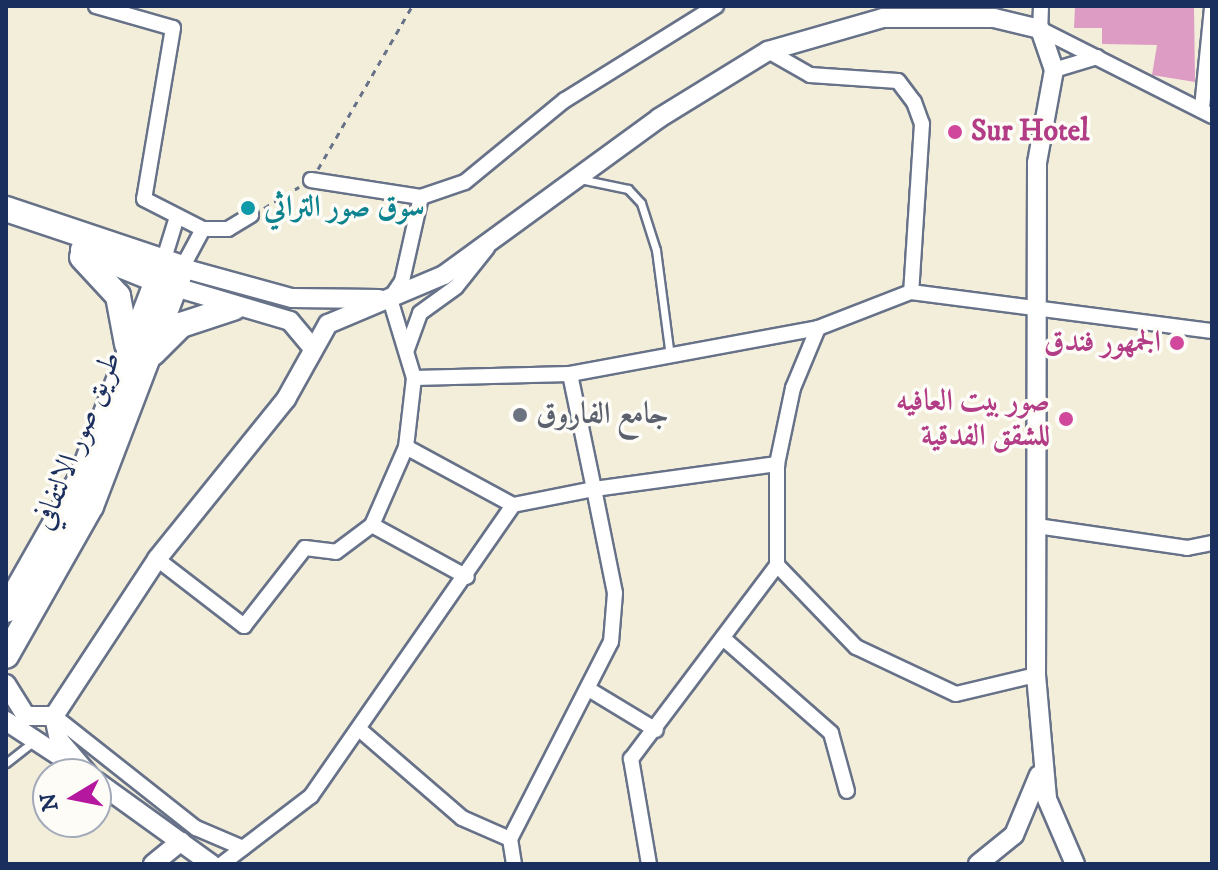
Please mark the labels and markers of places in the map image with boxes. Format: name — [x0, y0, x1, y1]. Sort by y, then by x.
place label: Sur Hotel — [971, 114, 1089, 150]
marker: Sur Hotel — [946, 123, 964, 141]
place label: سوق صور التراثي — [264, 190, 425, 226]
marker: سوق صور التراثي — [239, 199, 257, 217]
place label: الجمهور فندق — [1044, 325, 1161, 361]
marker: الجمهور فندق — [1168, 334, 1186, 352]
place label: صور بيت العافيه للشقق الفدقية — [896, 384, 1050, 454]
place label: جامع الفاروق — [536, 397, 668, 433]
marker: جامع الفاروق — [511, 406, 529, 424]
marker: صور بيت العافيه للشقق الفدقية — [1057, 410, 1075, 428]

